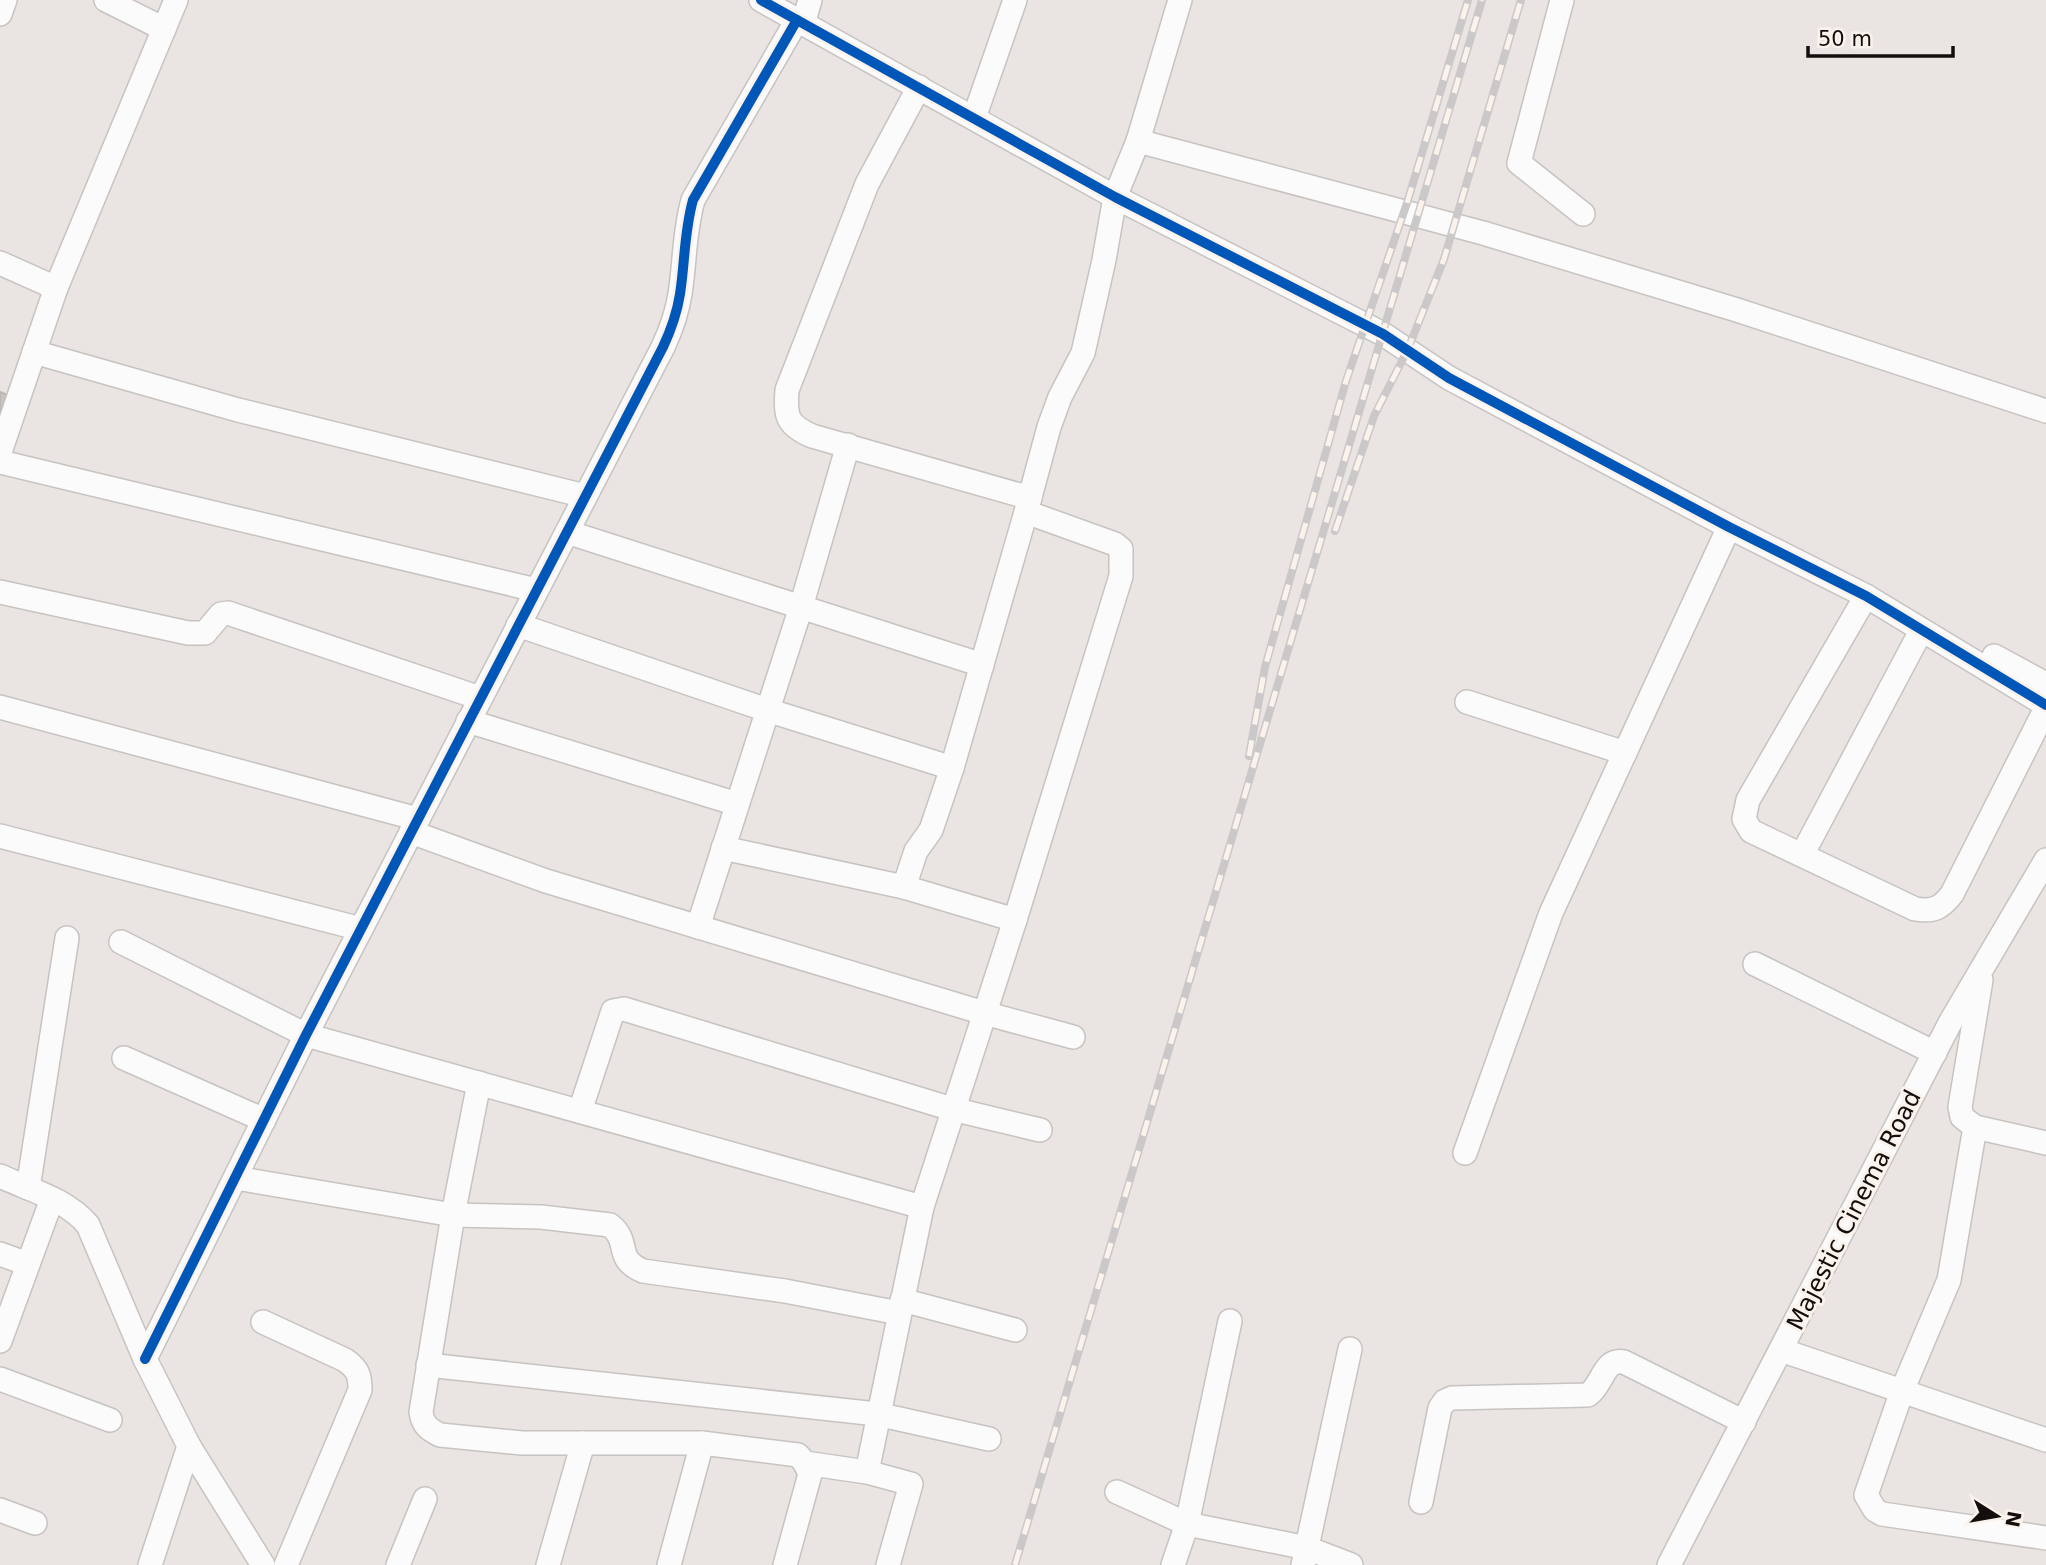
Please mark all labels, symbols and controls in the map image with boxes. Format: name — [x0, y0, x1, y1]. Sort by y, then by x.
scale bar — [1808, 14, 1953, 58]
text: 50 m — [1818, 27, 1872, 51]
street label: Majestic Cinema Road — [1781, 1085, 1927, 1335]
north arrow — [1962, 1481, 2032, 1551]
text: N — [2001, 1509, 2026, 1529]

